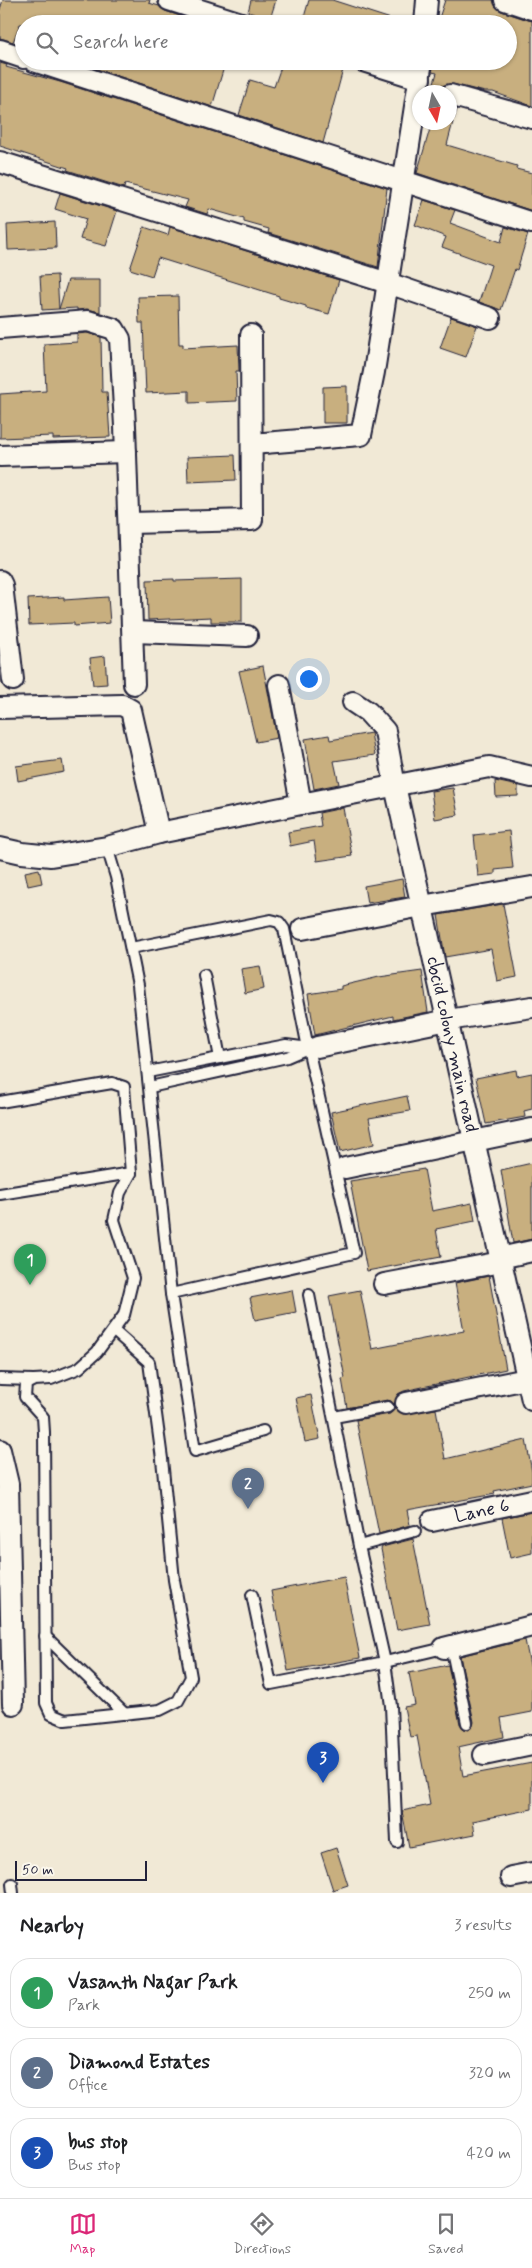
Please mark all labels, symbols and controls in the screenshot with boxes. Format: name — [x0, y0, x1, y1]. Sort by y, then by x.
search box — [15, 15, 517, 70]
icon: search — [33, 29, 61, 57]
text: Search here — [73, 30, 169, 55]
north arrow — [412, 85, 457, 130]
your location — [296, 666, 322, 692]
street label: cbcid colony main road — [421, 954, 484, 1135]
pin: 1 — [14, 1244, 46, 1285]
pin: 2 — [232, 1468, 264, 1509]
street label: Lane 6 — [452, 1493, 512, 1528]
pin: 3 — [307, 1742, 339, 1783]
scale bar — [15, 1858, 148, 1881]
text: 50 m — [22, 1861, 53, 1879]
text: Nearby — [20, 1912, 84, 1940]
text: 3 results — [454, 1915, 512, 1936]
text: Vasanth Nagar Park — [68, 1970, 238, 1995]
text: 1 — [33, 1983, 41, 2004]
text: 250 m — [468, 1983, 511, 2004]
text: Park — [68, 1995, 100, 2016]
text: Diamond Estates — [68, 2050, 210, 2075]
text: 2 — [33, 2063, 41, 2084]
text: 320 m — [469, 2063, 511, 2084]
text: Office — [68, 2075, 108, 2096]
text: bus stop — [68, 2130, 128, 2155]
text: 3 — [33, 2143, 41, 2164]
text: 420 m — [467, 2143, 511, 2164]
text: Bus stop — [68, 2155, 121, 2176]
tab: Map — [69, 2210, 97, 2258]
tab: Directions — [234, 2210, 291, 2258]
tab: Saved — [428, 2210, 463, 2258]

